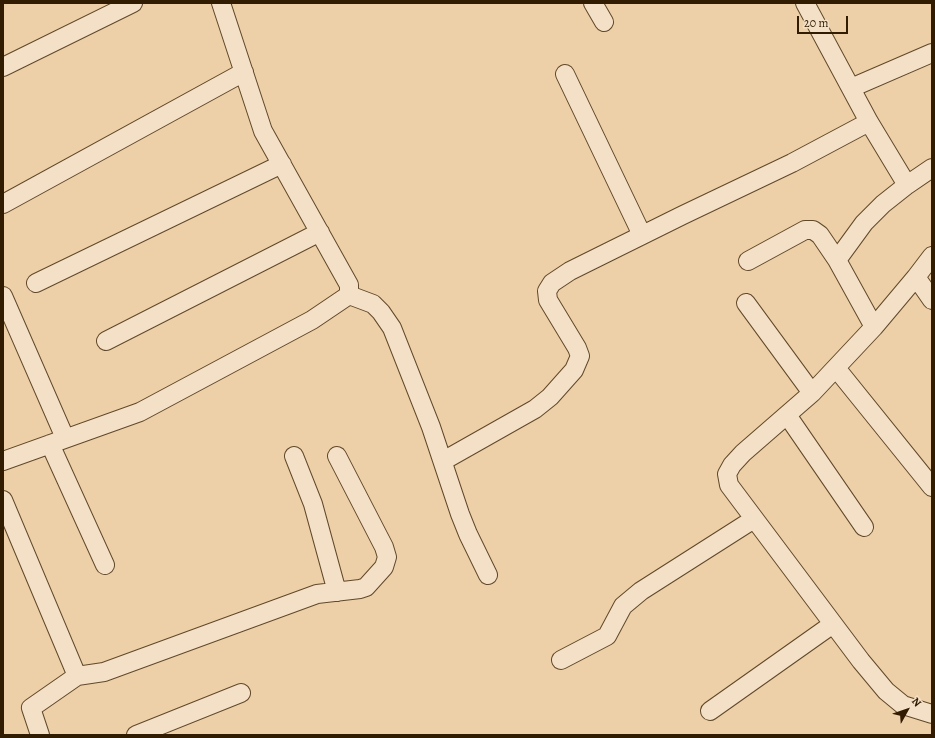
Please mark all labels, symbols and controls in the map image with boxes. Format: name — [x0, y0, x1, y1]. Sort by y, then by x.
scale bar — [799, 8, 850, 34]
text: 20 m — [804, 15, 828, 31]
north arrow — [887, 690, 927, 730]
text: N — [908, 694, 925, 710]

